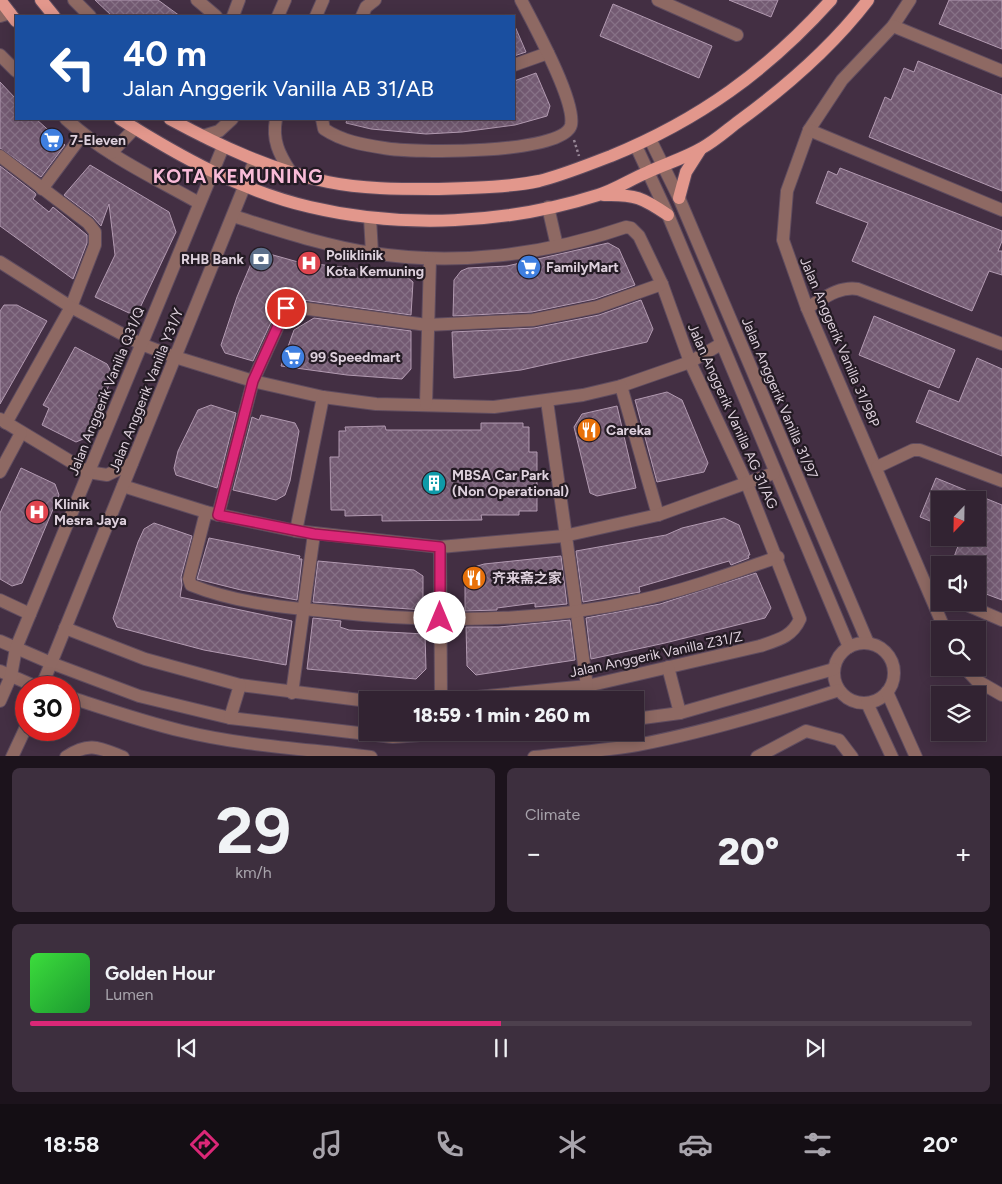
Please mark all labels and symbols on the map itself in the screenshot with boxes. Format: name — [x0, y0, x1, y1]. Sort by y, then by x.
supermarket icon: 7-Eleven — [39, 127, 65, 153]
place label: 7-Eleven — [70, 132, 126, 149]
district label: KOTA KEMUNING — [153, 165, 323, 188]
bank icon: RHB Bank — [248, 246, 274, 272]
place label: Poliklinik Kota Kemuning — [326, 247, 424, 280]
hospital icon: Poliklinik Kota Kemuning — [296, 250, 322, 276]
place label: RHB Bank — [181, 251, 244, 268]
supermarket icon: FamilyMart — [516, 254, 542, 280]
street label: Jalan Anggerik Vanilla 31/98P — [796, 255, 883, 430]
place label: FamilyMart — [546, 259, 619, 276]
pin — [265, 287, 307, 329]
street label: Jalan Anggerik Vanilla Q31/Q — [65, 304, 148, 478]
street label: Jalan Anggerik Vanilla Y31/Y — [106, 305, 187, 475]
street label: Jalan Anggerik Vanilla 31/97 — [738, 315, 822, 482]
street label: Jalan Anggerik Vanilla AG 31/AG — [684, 321, 781, 512]
supermarket icon: 99 Speedmart — [280, 344, 306, 370]
place label: 99 Speedmart — [310, 349, 401, 366]
restaurant icon: Careka — [576, 417, 602, 443]
place label: Careka — [606, 422, 651, 439]
place label: MBSA Car Park (Non Operational) — [452, 467, 569, 500]
building icon: MBSA Car Park (Non Operational) — [421, 470, 447, 496]
north arrow — [931, 491, 986, 546]
place label: Klinik Mesra Jaya — [54, 496, 127, 529]
hospital icon: Klinik Mesra Jaya — [24, 499, 50, 525]
restaurant icon: 齐来斋之家 — [461, 565, 487, 591]
place label: 齐来斋之家 — [492, 570, 562, 587]
position arrow — [413, 591, 465, 643]
street label: Jalan Anggerik Vanilla Z31/Z — [568, 628, 744, 681]
speed limit sign: 30 — [15, 676, 80, 741]

